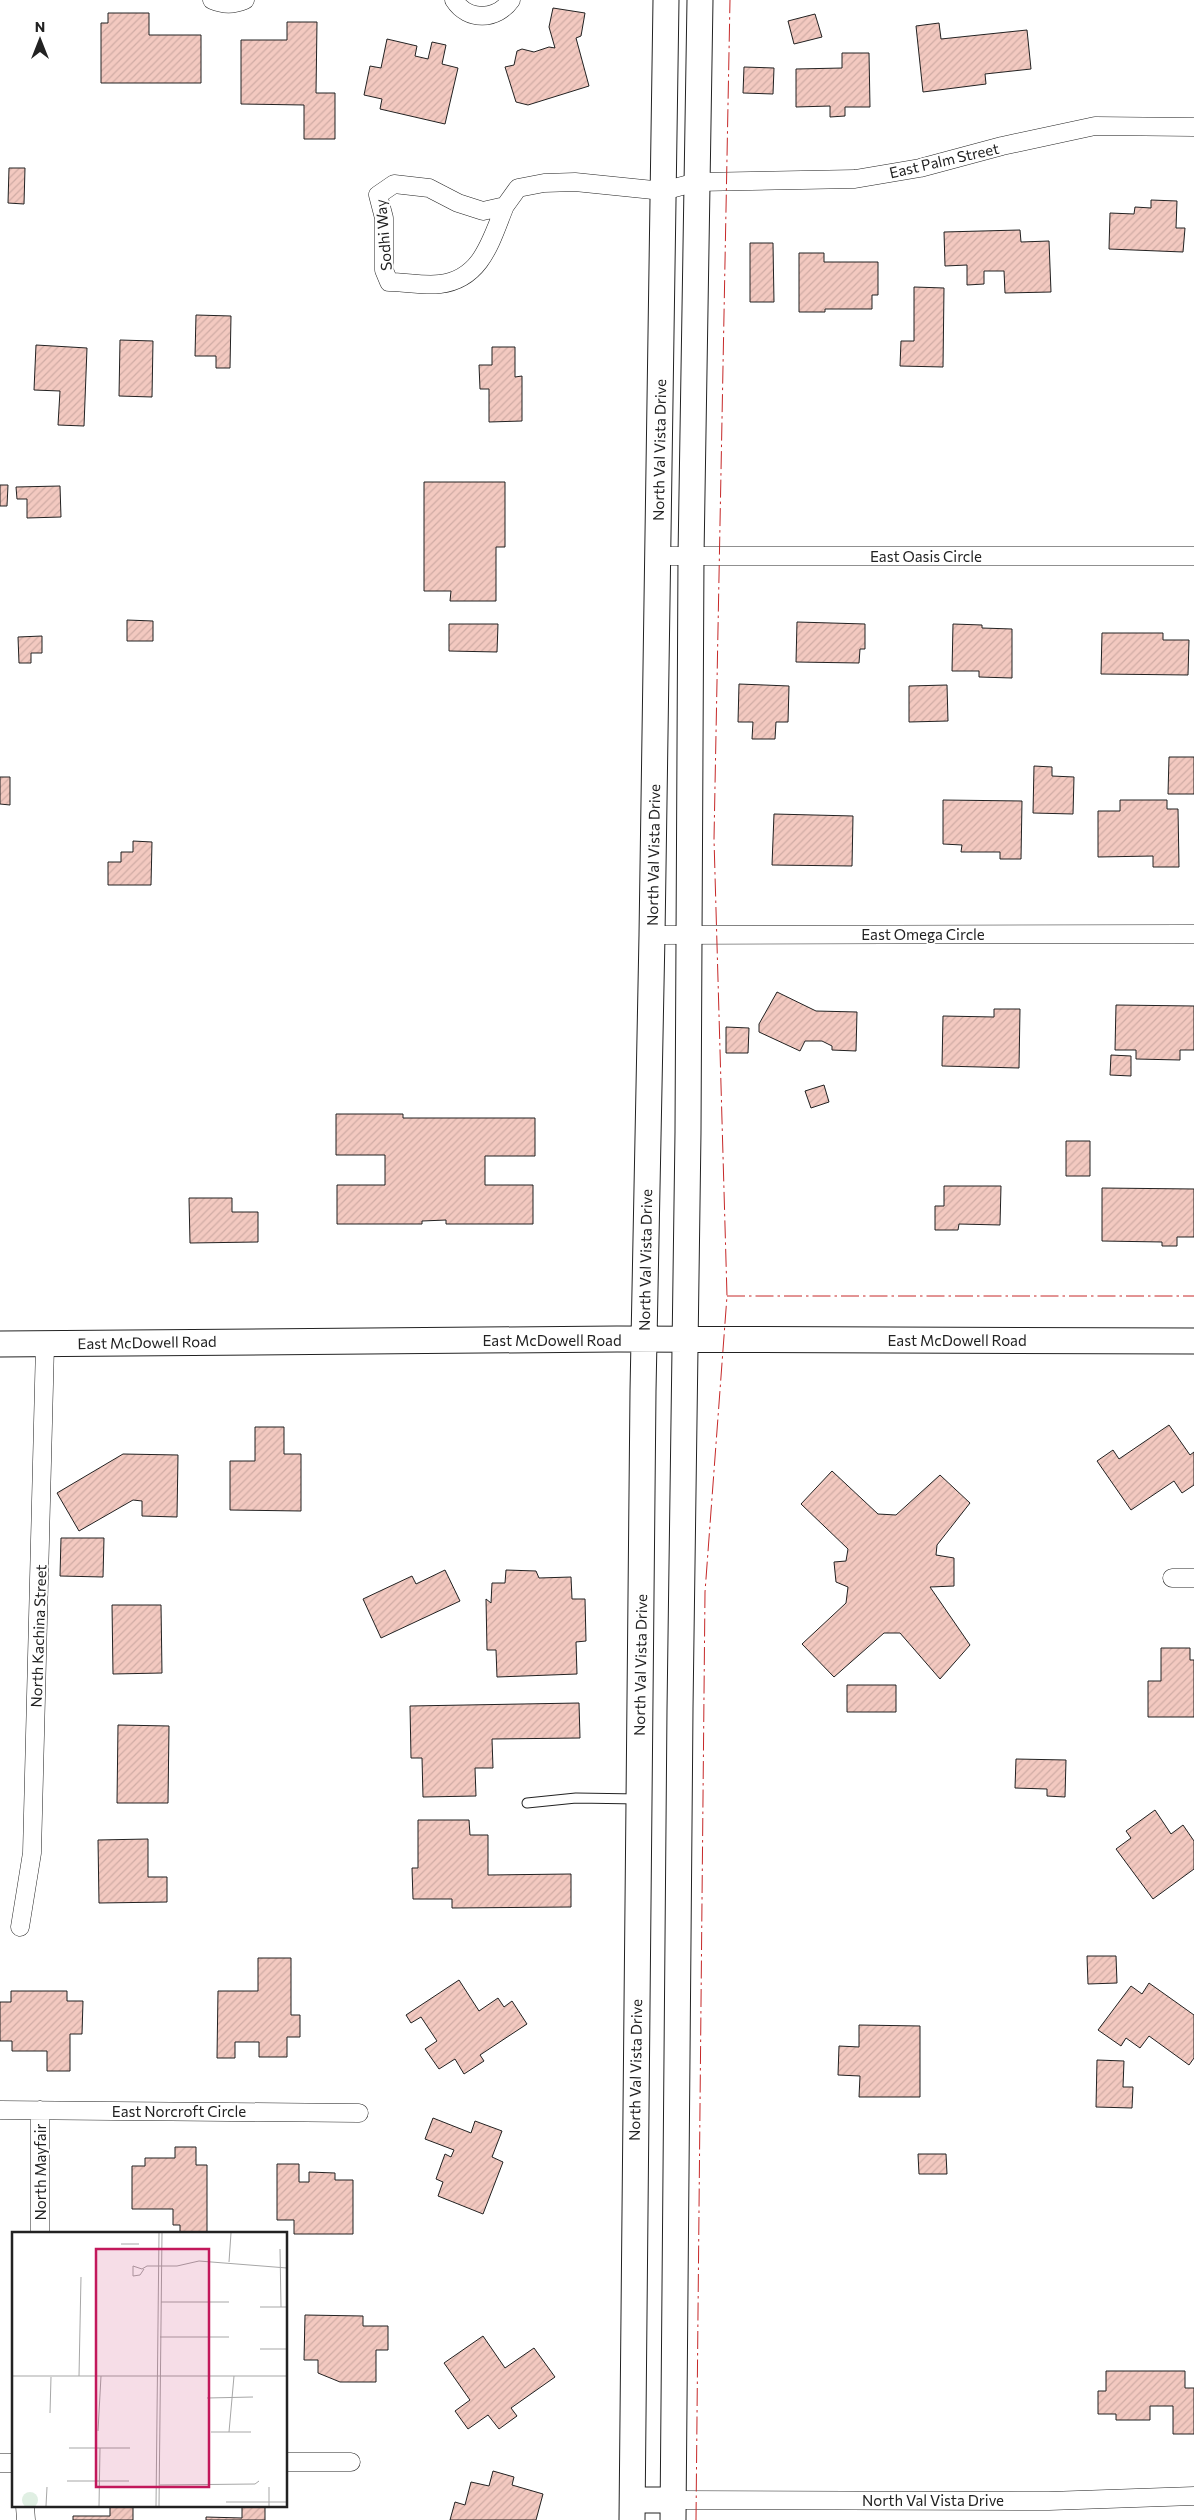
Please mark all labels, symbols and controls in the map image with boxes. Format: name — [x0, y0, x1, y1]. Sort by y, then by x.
north arrow — [15, 15, 65, 65]
text: N — [35, 18, 45, 35]
street label: East Palm Street — [887, 139, 1001, 181]
street label: Sodhi Way — [371, 198, 395, 271]
street label: North Val Vista Drive — [649, 379, 669, 521]
street label: East Oasis Circle — [870, 547, 982, 565]
street label: North Val Vista Drive — [643, 784, 663, 926]
street label: East Omega Circle — [861, 925, 985, 943]
street label: North Val Vista Drive — [635, 1189, 655, 1331]
street label: East McDowell Road — [482, 1331, 622, 1349]
street label: East McDowell Road — [887, 1331, 1027, 1349]
street label: East McDowell Road — [77, 1332, 217, 1352]
street label: North Kachina Street — [27, 1564, 49, 1708]
street label: North Val Vista Drive — [630, 1594, 650, 1736]
street label: North Val Vista Drive — [625, 1999, 645, 2141]
street label: East Norcroft Circle — [112, 2102, 246, 2120]
street label: North Mayfair — [31, 2123, 49, 2221]
inset map — [12, 2232, 288, 2508]
street label: North Val Vista Drive — [862, 2491, 1004, 2509]

